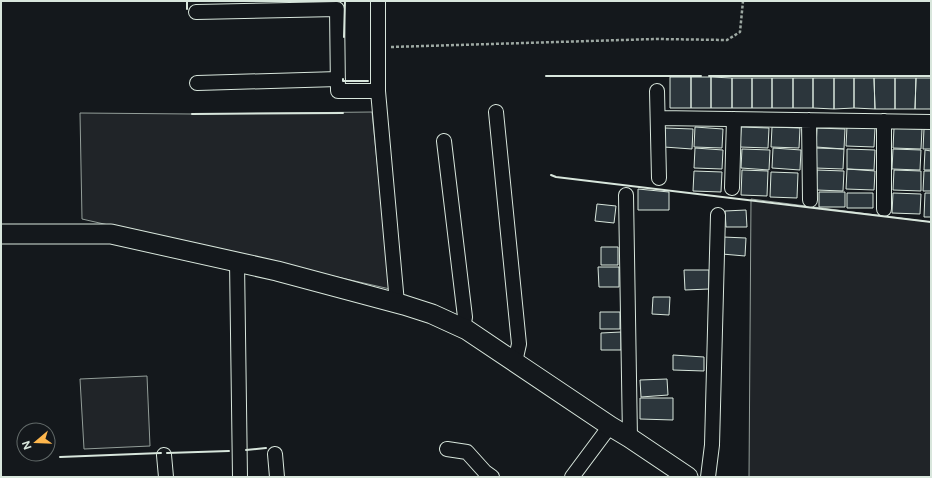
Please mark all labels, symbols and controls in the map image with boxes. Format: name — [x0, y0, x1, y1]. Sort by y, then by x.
north arrow — [16, 422, 56, 462]
text: N — [19, 439, 35, 451]

